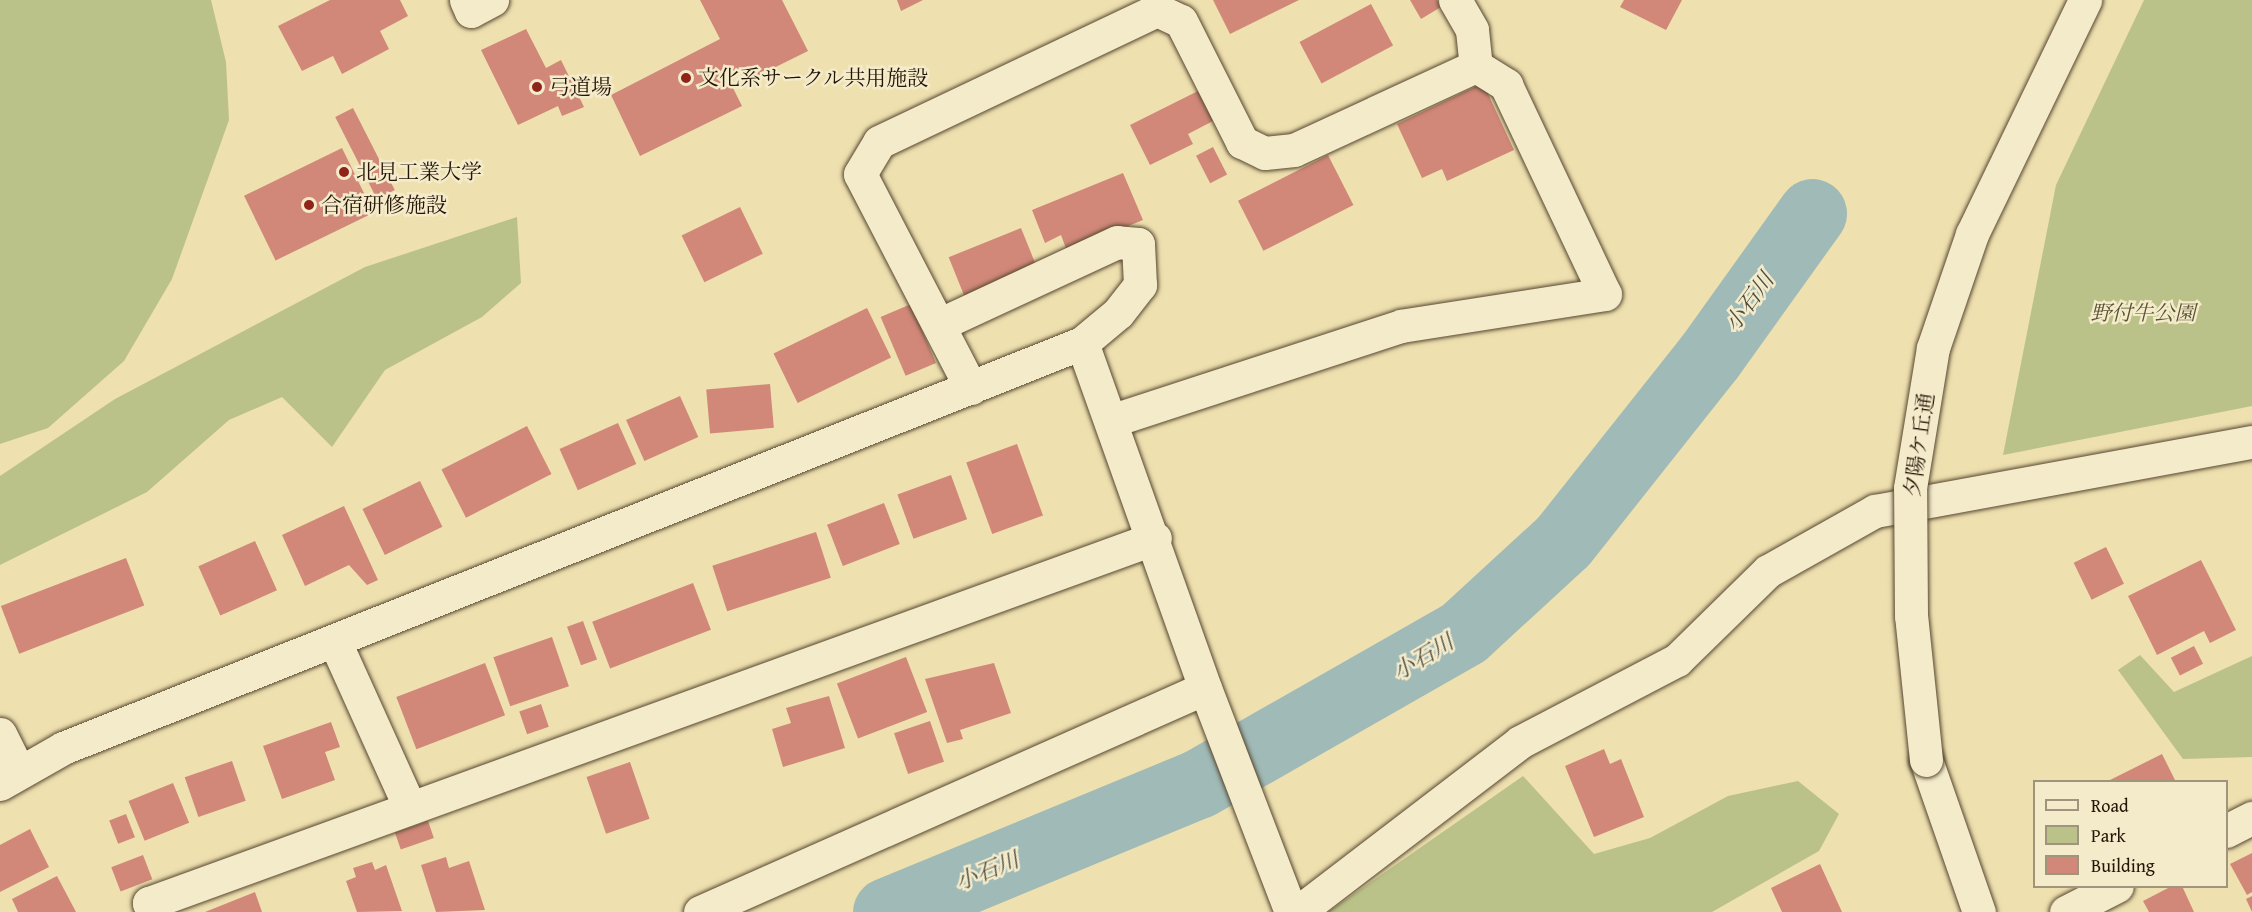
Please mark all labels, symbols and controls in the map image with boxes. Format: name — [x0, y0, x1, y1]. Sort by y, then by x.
place label: 文化系サークル共用施設 — [698, 65, 929, 91]
marker: 文化系サークル共用施設 — [679, 71, 693, 85]
place label: 弓道場 — [549, 74, 612, 100]
marker: 弓道場 — [530, 80, 544, 94]
place label: 北見工業大学 — [356, 159, 482, 185]
marker: 北見工業大学 — [337, 165, 351, 179]
place label: 合宿研修施設 — [321, 192, 447, 218]
marker: 合宿研修施設 — [302, 198, 316, 212]
water label: 小石川 — [1719, 268, 1779, 336]
park label: 野付牛公園 — [2091, 300, 2195, 326]
street label: 夕陽ケ丘通 — [1899, 391, 1939, 499]
water label: 小石川 — [1388, 629, 1458, 685]
legend — [2033, 780, 2228, 888]
text: Road — [2091, 792, 2129, 819]
text: Park — [2091, 822, 2126, 849]
water label: 小石川 — [951, 846, 1023, 896]
text: Building — [2091, 852, 2155, 879]

